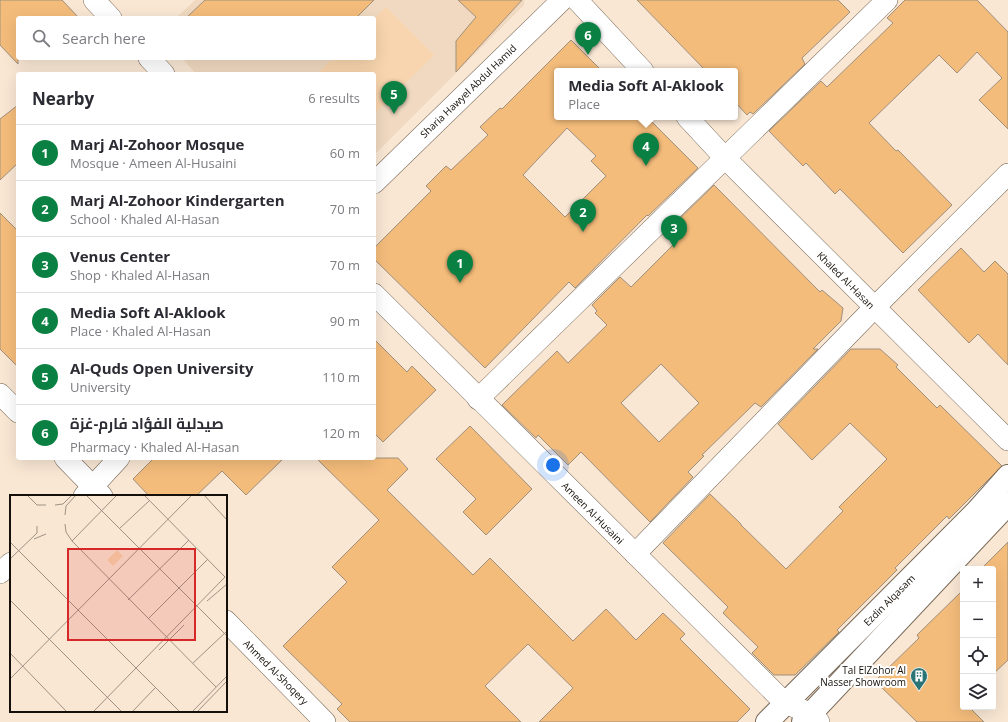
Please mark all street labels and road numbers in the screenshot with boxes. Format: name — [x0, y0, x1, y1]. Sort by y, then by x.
street label: Sharia Hawyel Abdul Hamid — [417, 41, 519, 141]
street label: Khaled Al-Hasan — [814, 248, 878, 312]
street label: Ameen Al-Husaini — [559, 479, 627, 547]
street label: Ezdin Alqasam — [860, 571, 918, 629]
street label: Ahmed Al-Shoqery — [240, 636, 312, 708]

